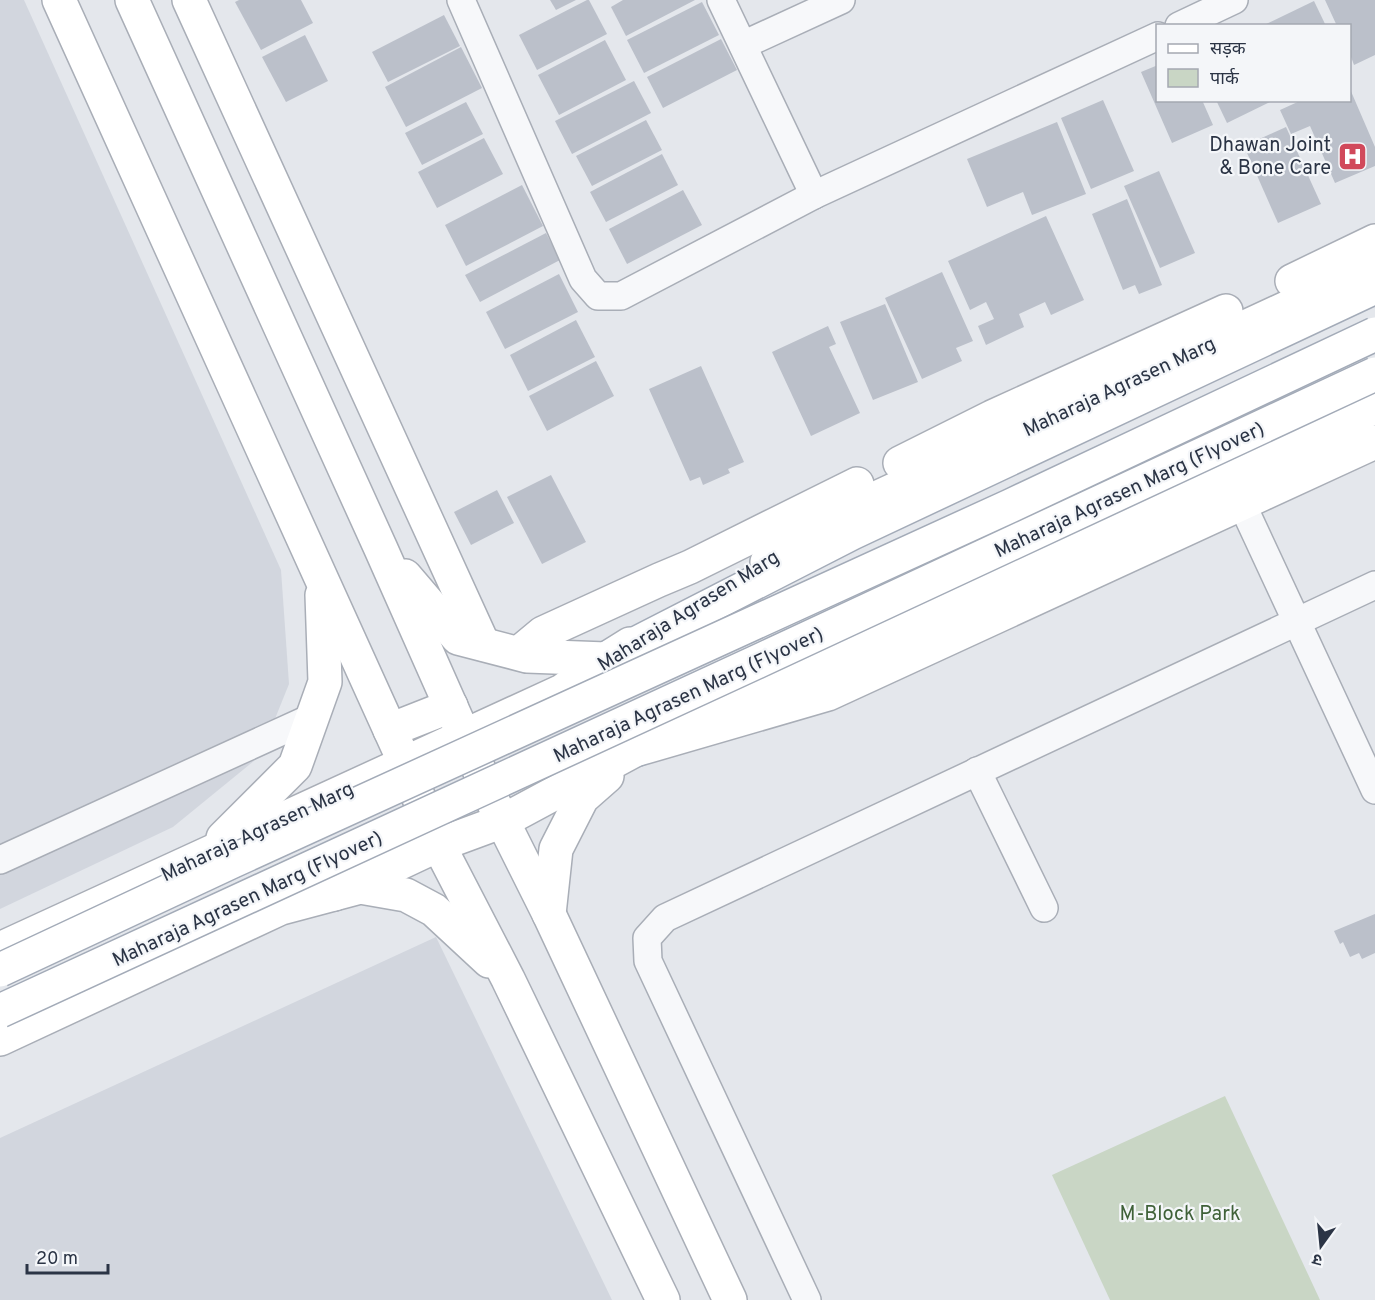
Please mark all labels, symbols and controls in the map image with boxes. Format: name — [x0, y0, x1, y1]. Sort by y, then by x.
legend — [1156, 24, 1351, 102]
text: सड़क — [1210, 38, 1247, 61]
text: पार्क — [1210, 67, 1240, 91]
place label: Dhawan Joint & Bone Care — [1209, 133, 1331, 182]
hospital icon: Dhawan Joint & Bone Care — [1336, 140, 1368, 172]
street label: Maharaja Agrasen Marg — [1019, 332, 1220, 444]
street label: Maharaja Agrasen Marg (Flyover) — [991, 417, 1269, 565]
street label: Maharaja Agrasen Marg — [593, 545, 785, 678]
street label: Maharaja Agrasen Marg (Flyover) — [550, 622, 828, 770]
street label: Maharaja Agrasen Marg — [157, 777, 358, 889]
street label: Maharaja Agrasen Marg (Flyover) — [109, 826, 387, 974]
park label: M-Block Park — [1119, 1202, 1241, 1228]
north arrow — [1291, 1216, 1351, 1276]
scale bar — [27, 1237, 108, 1275]
text: 20 m — [36, 1248, 78, 1271]
text: उ — [1310, 1248, 1325, 1269]

